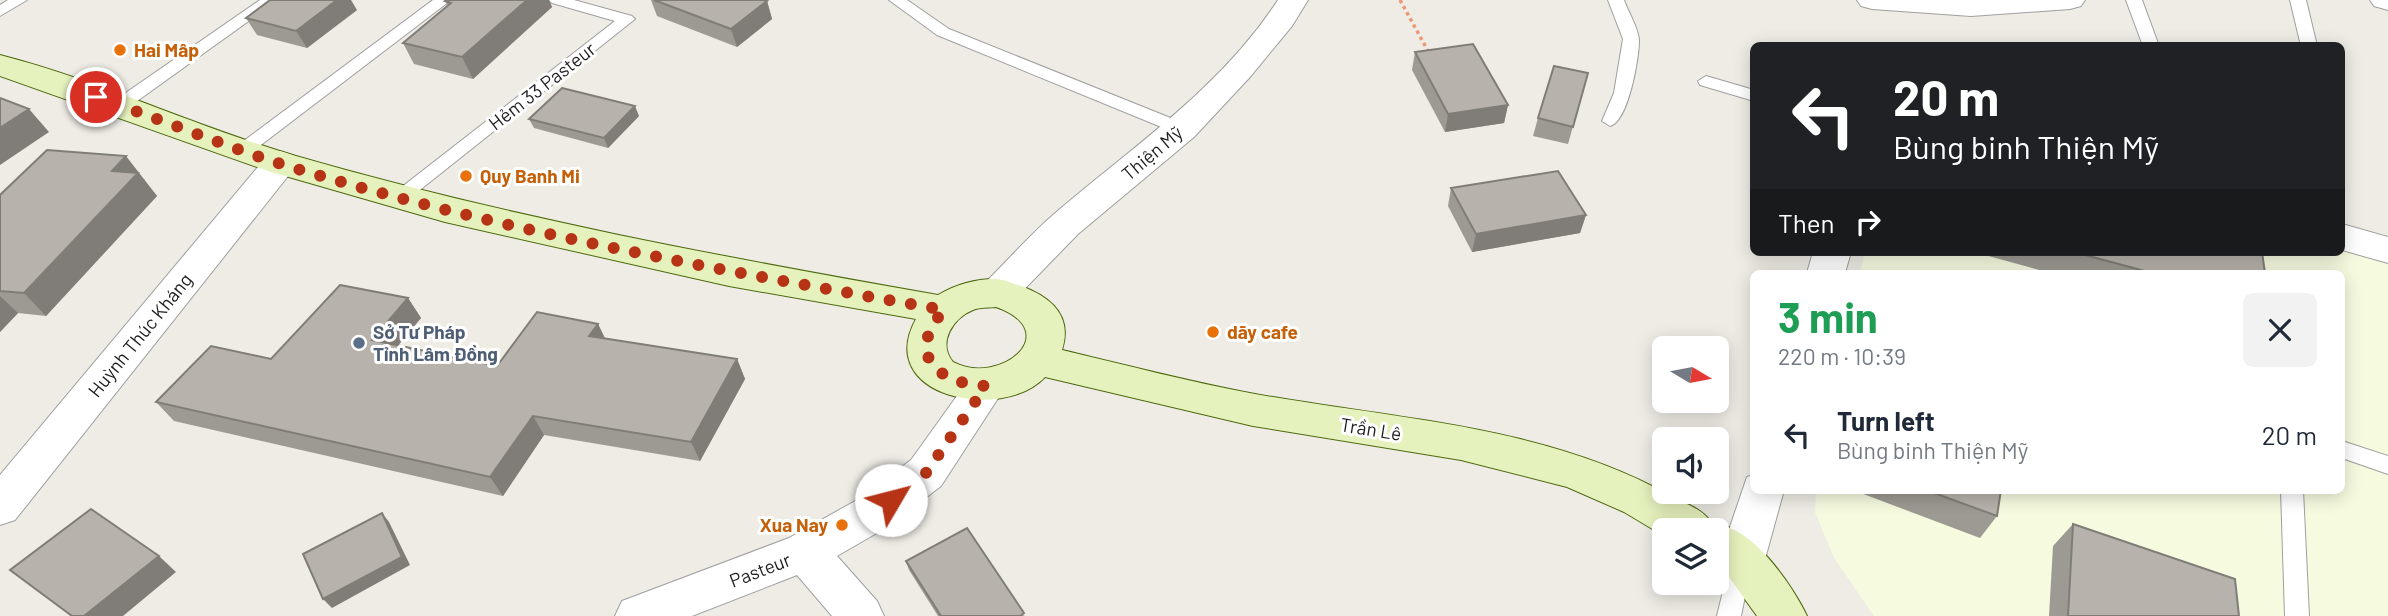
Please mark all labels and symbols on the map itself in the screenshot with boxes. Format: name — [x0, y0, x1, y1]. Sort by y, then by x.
street label: Hẻm 33 Pasteur — [484, 37, 600, 134]
place label: Hai Mâp — [134, 38, 199, 61]
marker: Hai Mâp — [112, 42, 128, 58]
pin — [66, 67, 126, 127]
street label: Thiện Mỹ — [1117, 120, 1187, 185]
place label: Quy Banh Mi — [480, 164, 580, 187]
marker: Quy Banh Mi — [458, 168, 474, 184]
street label: Huỳnh Thúc Kháng — [83, 268, 197, 401]
place label: Sở Tư Pháp Tỉnh Lâm Đồng — [373, 320, 498, 365]
place label: dãy cafe — [1227, 320, 1298, 343]
marker: dãy cafe — [1205, 324, 1221, 340]
marker: Sở Tư Pháp Tỉnh Lâm Đồng — [351, 335, 367, 351]
north arrow — [1652, 336, 1729, 413]
street label: Trần Lê — [1339, 412, 1403, 445]
position arrow — [854, 463, 928, 537]
place label: Xua Nay — [760, 513, 828, 536]
marker: Xua Nay — [834, 517, 850, 533]
street label: Pasteur — [726, 547, 794, 592]

